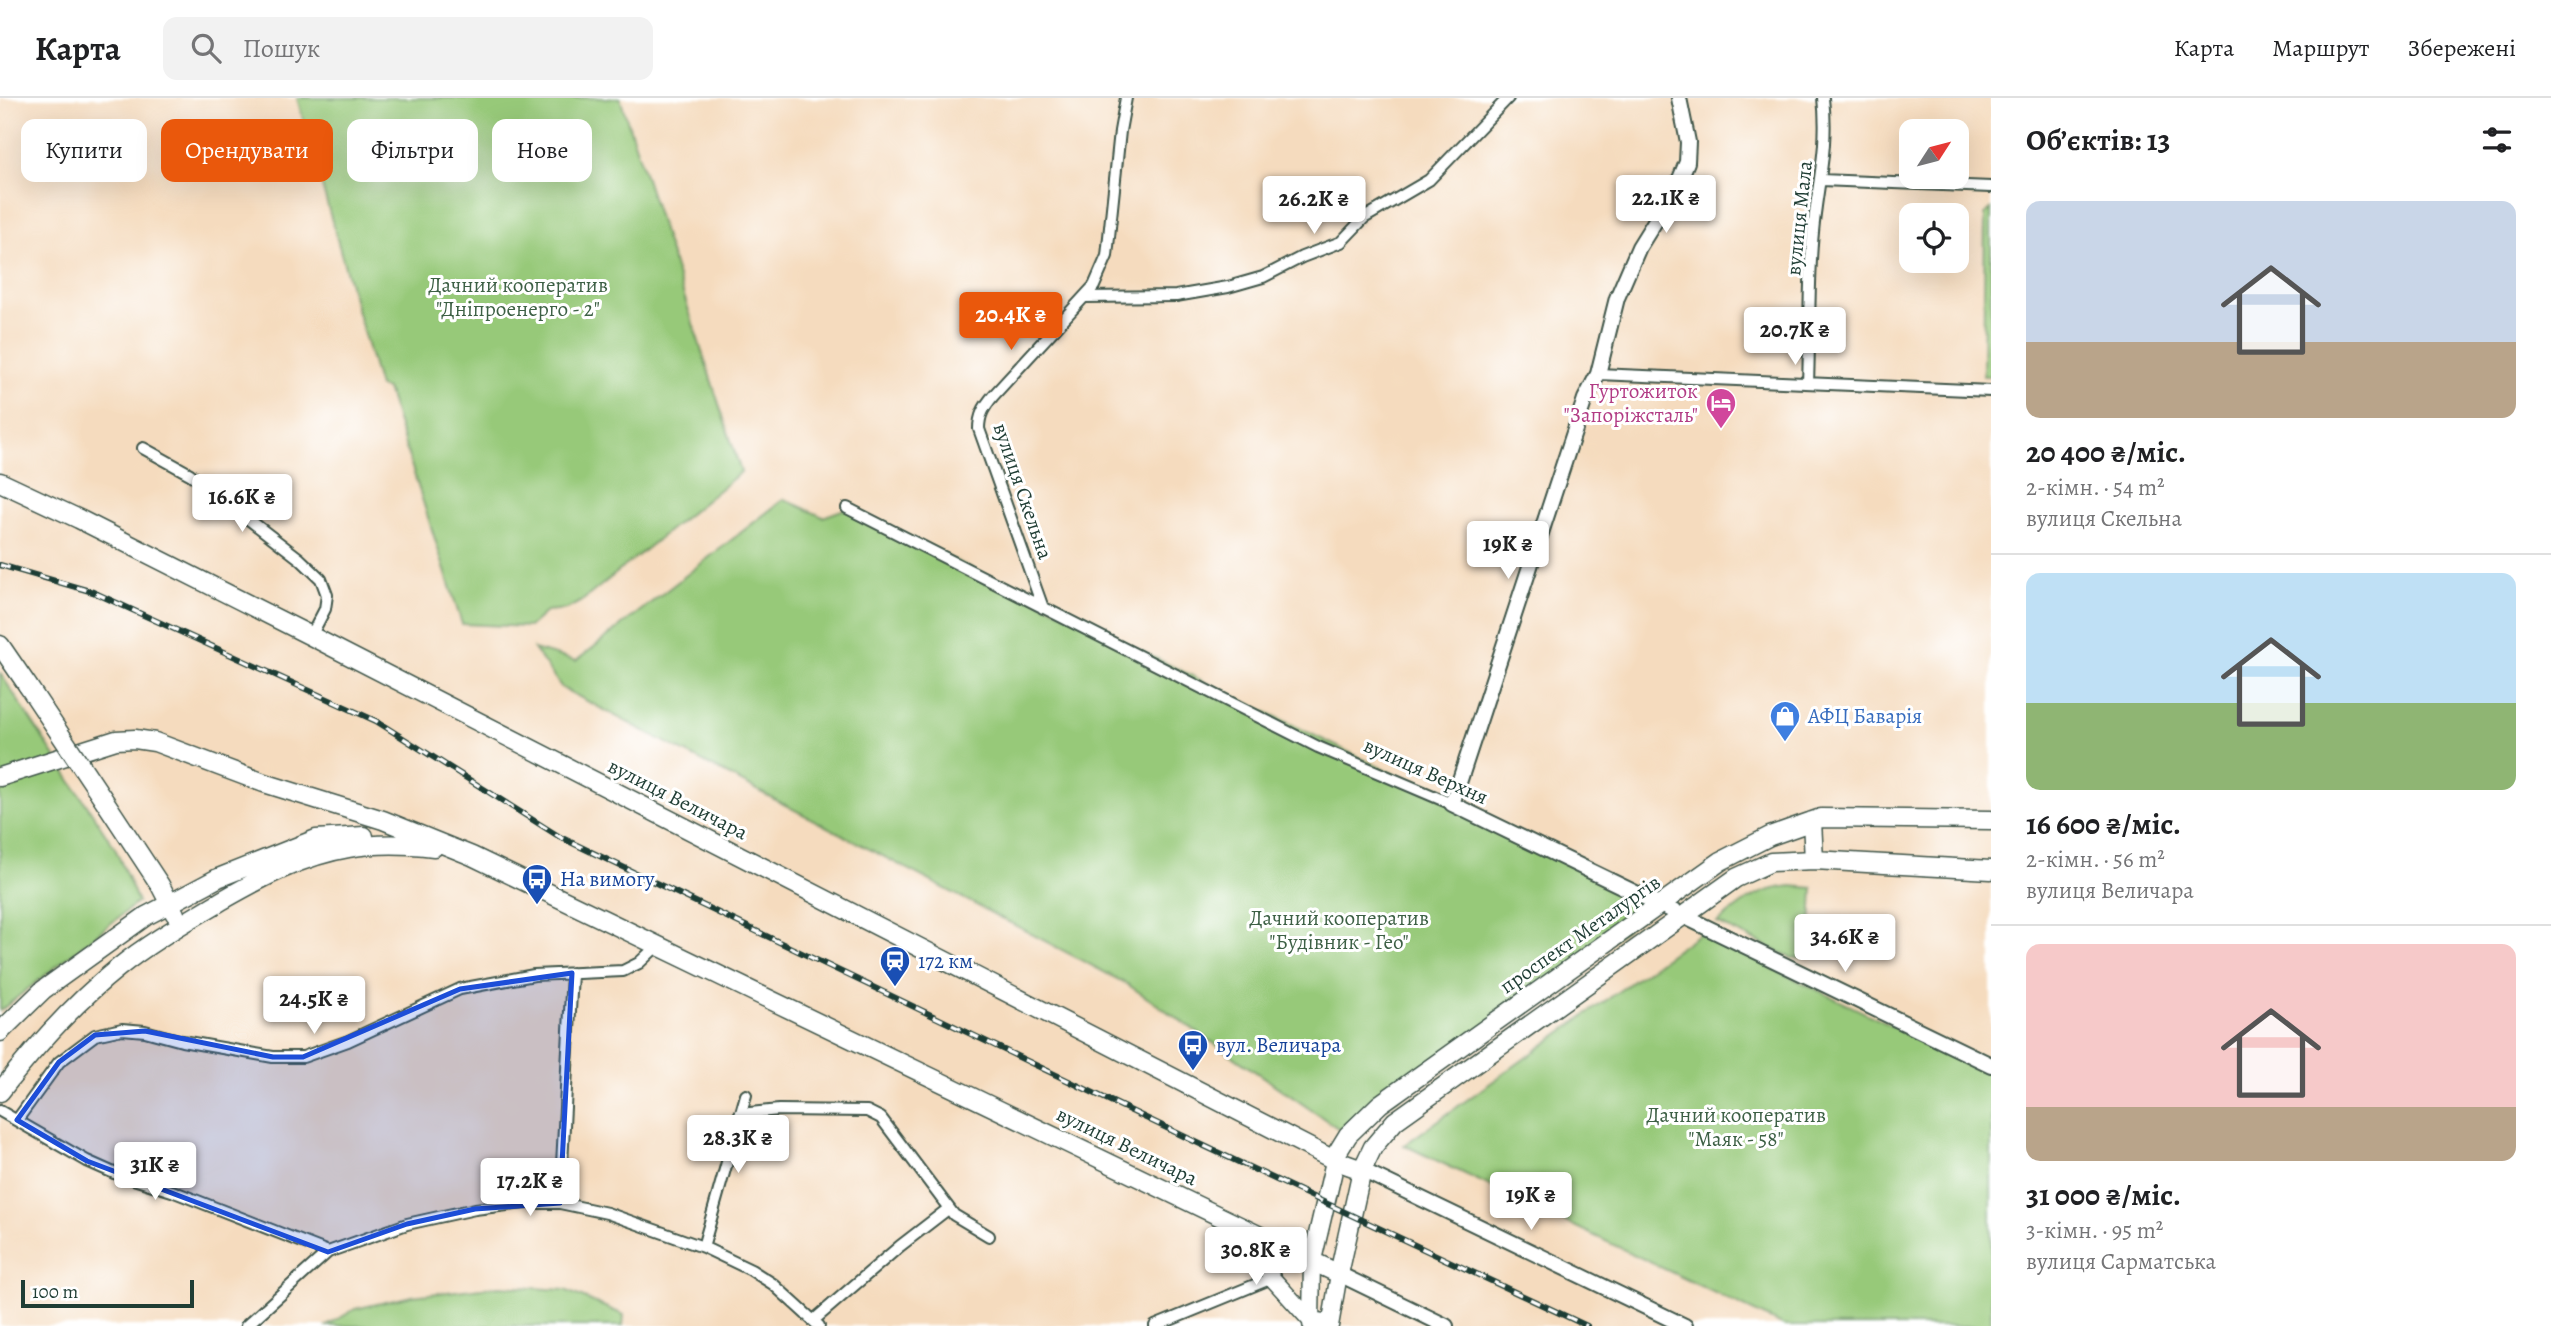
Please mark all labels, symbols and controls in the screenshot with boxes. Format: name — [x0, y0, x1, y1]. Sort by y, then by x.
search box — [163, 17, 653, 80]
text: Карта — [35, 26, 121, 71]
icon: search — [187, 29, 225, 67]
text: Пошук — [243, 31, 320, 66]
text: Карта — [2174, 32, 2234, 64]
text: Маршрут — [2272, 32, 2369, 64]
text: Збережені — [2407, 32, 2516, 64]
chip: Купити — [21, 119, 147, 182]
chip: Орендувати — [161, 119, 333, 182]
chip: Фільтри — [347, 119, 478, 182]
chip: Нове — [492, 119, 592, 182]
north arrow — [1899, 119, 1969, 189]
map controls — [1899, 119, 1969, 273]
text: Об’єктів: 13 — [2026, 120, 2170, 160]
icon: filters — [2478, 121, 2516, 159]
street label: вулиця Мала — [1779, 159, 1819, 277]
pin: 26.2K ₴ — [1249, 176, 1379, 236]
pin: 22.1K ₴ — [1601, 176, 1731, 235]
text: 22.1K ₴ — [1632, 182, 1700, 213]
text: 26.2K ₴ — [1279, 183, 1349, 214]
button: locate — [1899, 203, 1969, 273]
icon: home — [2208, 247, 2334, 373]
park label: Дачний кооператив "Дніпроенерго - 2" — [428, 271, 608, 323]
pin: 20.4K ₴ — [946, 292, 1076, 352]
text: 20.4K ₴ — [975, 299, 1047, 330]
pin: 20.7K ₴ — [1730, 308, 1860, 367]
text: 20.7K ₴ — [1760, 314, 1830, 345]
place label: Гуртожиток "Запоріжсталь" — [1564, 377, 1698, 429]
hotel icon: Гуртожиток "Запоріжсталь" — [1704, 386, 1738, 430]
street label: вулиця Скельна — [987, 419, 1060, 563]
text: 20 400 ₴/міс. — [2026, 432, 2186, 472]
text: 2-кімн. · 54 m² — [2026, 472, 2165, 503]
pin: 16.6K ₴ — [177, 474, 307, 534]
text: 16.6K ₴ — [208, 481, 276, 512]
text: вулиця Скельна — [2026, 503, 2182, 534]
pin: 19K ₴ — [1459, 522, 1557, 581]
text: 19K ₴ — [1483, 528, 1533, 559]
icon: home — [2208, 619, 2334, 745]
shop icon: АФЦ Баварiя — [1768, 699, 1802, 743]
place label: АФЦ Баварiя — [1807, 702, 1922, 730]
street label: вулиця Верхня — [1359, 731, 1493, 811]
street label: вулиця Величара — [603, 752, 753, 846]
text: 16 600 ₴/міс. — [2026, 804, 2181, 844]
text: 2-кімн. · 56 m² — [2026, 844, 2165, 875]
bus stop icon: На вимогу — [520, 862, 554, 906]
place label: На вимогу — [560, 865, 655, 893]
street label: проспект Металургів — [1494, 868, 1666, 1000]
text: вулиця Величара — [2026, 875, 2194, 906]
park label: Дачний кооператив "Будівник - Гео" — [1249, 904, 1429, 956]
pin: 34.6K ₴ — [1780, 914, 1910, 974]
text: 34.6K ₴ — [1810, 921, 1880, 952]
station icon: 172 км — [878, 944, 912, 988]
place label: 172 км — [918, 947, 973, 975]
pin: 24.5K ₴ — [249, 976, 379, 1036]
text: 24.5K ₴ — [279, 983, 349, 1014]
icon: home — [2208, 990, 2334, 1116]
bus stop icon: вул. Величара — [1176, 1028, 1210, 1072]
place label: вул. Величара — [1216, 1031, 1341, 1059]
street label: вулиця Величара — [1052, 1100, 1202, 1192]
park label: Дачний кооператив "Маяк - 58" — [1646, 1101, 1826, 1153]
pin: 28.3K ₴ — [673, 1116, 803, 1175]
text: 28.3K ₴ — [703, 1122, 773, 1153]
pin: 31K ₴ — [106, 1142, 204, 1202]
text: 31K ₴ — [130, 1149, 180, 1180]
pin: 17.2K ₴ — [465, 1158, 595, 1218]
text: 17.2K ₴ — [497, 1165, 563, 1196]
pin: 19K ₴ — [1482, 1172, 1580, 1232]
text: 31 000 ₴/міс. — [2026, 1175, 2181, 1215]
text: 19K ₴ — [1506, 1179, 1556, 1210]
text: 3-кімн. · 95 m² — [2026, 1215, 2163, 1246]
pin: 30.8K ₴ — [1191, 1228, 1321, 1287]
text: 30.8K ₴ — [1221, 1234, 1291, 1265]
text: вулиця Сарматська — [2026, 1246, 2216, 1277]
scale bar — [21, 1277, 194, 1309]
text: 100 m — [32, 1279, 78, 1305]

